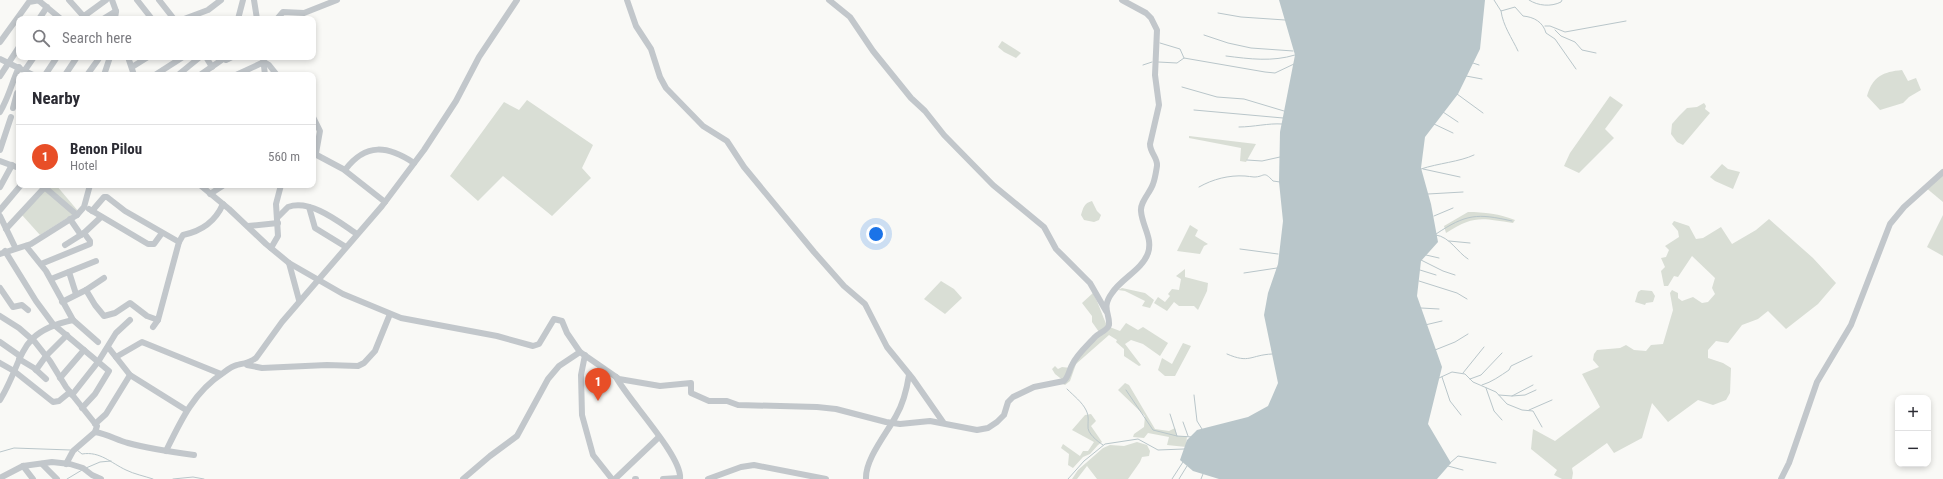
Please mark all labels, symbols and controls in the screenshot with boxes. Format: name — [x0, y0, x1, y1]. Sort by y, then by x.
search box — [16, 16, 316, 60]
icon: search — [30, 27, 52, 49]
text: Search here — [62, 29, 132, 47]
text: Nearby — [32, 88, 80, 108]
text: Benon Pilou — [70, 140, 142, 158]
text: 1 — [42, 149, 48, 164]
text: 560 m — [268, 149, 300, 164]
text: Hotel — [70, 158, 98, 173]
your location — [866, 224, 886, 244]
pin: 1 — [585, 368, 611, 401]
map controls — [1895, 395, 1931, 467]
button: + — [1895, 395, 1931, 431]
button: − — [1895, 431, 1931, 467]

